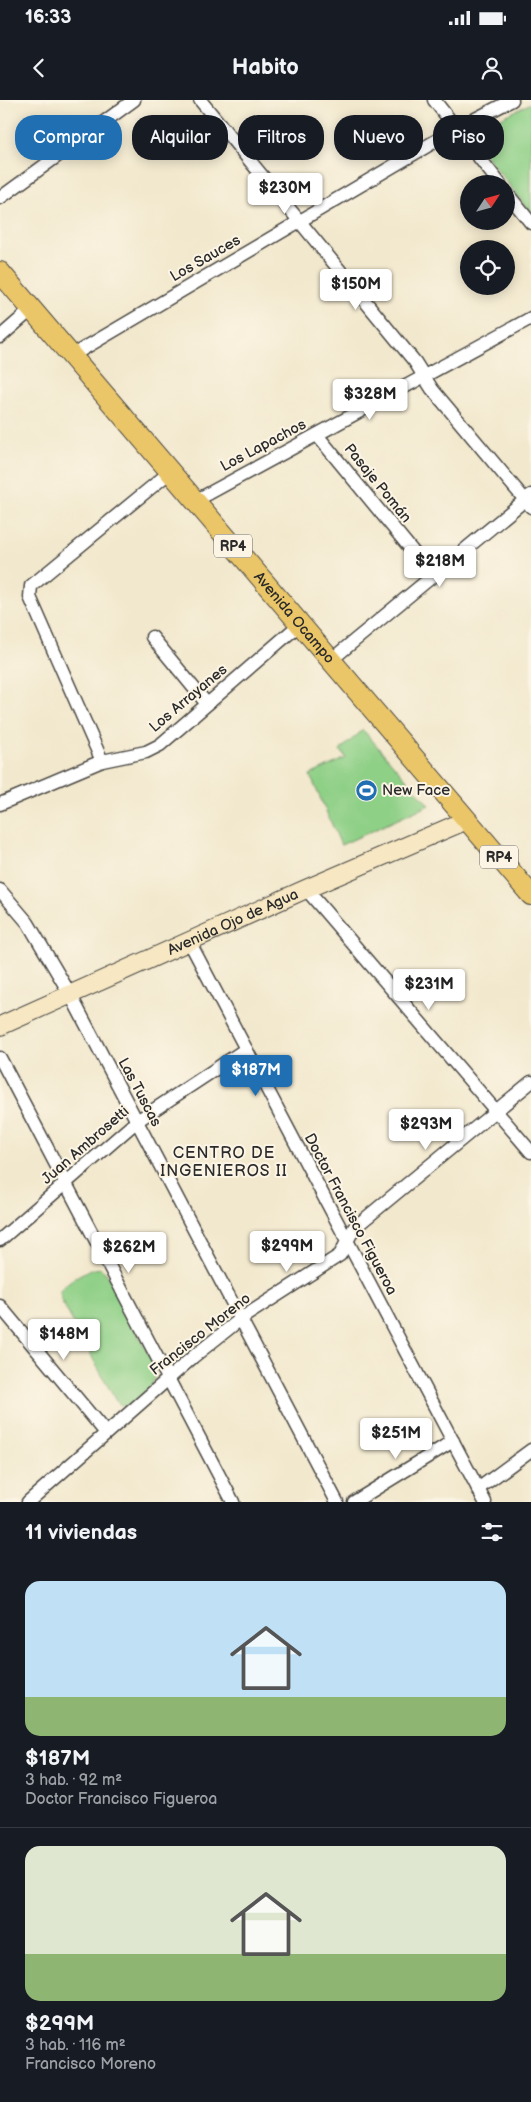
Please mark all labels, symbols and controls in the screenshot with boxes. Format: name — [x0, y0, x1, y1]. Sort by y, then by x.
text: 16:33 — [25, 6, 71, 29]
icon: back — [25, 54, 53, 82]
text: Habito — [232, 54, 299, 81]
icon: person — [478, 54, 506, 82]
chip: Comprar — [15, 115, 122, 160]
chip: Alquilar — [132, 115, 228, 160]
chip: Filtros — [238, 115, 324, 160]
chip: Nuevo — [334, 115, 423, 160]
chip: Piso — [433, 115, 504, 160]
pin: $230M — [250, 172, 320, 215]
north arrow — [460, 175, 515, 230]
map controls — [460, 175, 515, 295]
text: $230M — [259, 179, 311, 198]
street label: Los Sauces — [167, 230, 244, 286]
button: locate — [460, 240, 515, 295]
pin: $150M — [321, 268, 391, 311]
text: $150M — [331, 275, 381, 294]
pin: $328M — [335, 378, 405, 421]
text: $328M — [344, 385, 396, 404]
street label: Los Lapachos — [217, 415, 310, 476]
street label: Pasaje Pomán — [340, 440, 415, 527]
road number: RP4 — [214, 534, 252, 558]
pin: $218M — [405, 546, 475, 588]
text: $218M — [415, 552, 465, 571]
street label: Avenida Ocampo — [250, 568, 339, 668]
street label: Los Arrayanes — [145, 660, 232, 737]
sports icon: New Face — [354, 778, 378, 802]
place label: New Face — [382, 781, 450, 800]
road number: RP4 — [480, 846, 518, 869]
street label: Avenida Ojo de Agua — [165, 885, 301, 960]
pin: $231M — [394, 968, 464, 1011]
text: $231M — [404, 975, 454, 994]
pin: $187M — [221, 1054, 291, 1097]
street label: Las Tuscas — [114, 1055, 166, 1130]
text: $187M — [231, 1061, 281, 1080]
street label: Juan Ambrosetti — [38, 1102, 133, 1189]
pin: $293M — [391, 1108, 461, 1151]
text: $293M — [400, 1115, 452, 1134]
street label: Doctor Francisco Figueroa — [300, 1130, 401, 1298]
district label: CENTRO DE INGENIEROS II — [160, 1144, 288, 1181]
pin: $299M — [252, 1230, 322, 1273]
pin: $262M — [94, 1232, 164, 1274]
text: $299M — [261, 1237, 313, 1256]
text: $262M — [102, 1238, 156, 1257]
street label: Francisco Moreno — [146, 1289, 255, 1380]
pin: $148M — [29, 1318, 99, 1361]
text: $148M — [39, 1325, 89, 1344]
pin: $251M — [361, 1418, 431, 1460]
text: $251M — [371, 1424, 421, 1443]
icon: filters — [478, 1518, 506, 1546]
text: 11 viviendas — [25, 1520, 137, 1545]
icon: home — [221, 1613, 311, 1703]
text: $187M — [25, 1746, 90, 1771]
text: 3 hab. · 92 m² — [25, 1771, 122, 1790]
text: Doctor Francisco Figueroa — [25, 1790, 217, 1809]
icon: home — [221, 1879, 311, 1969]
text: $299M — [25, 2011, 94, 2036]
text: 3 hab. · 116 m² — [25, 2036, 126, 2055]
text: Francisco Moreno — [25, 2055, 156, 2074]

